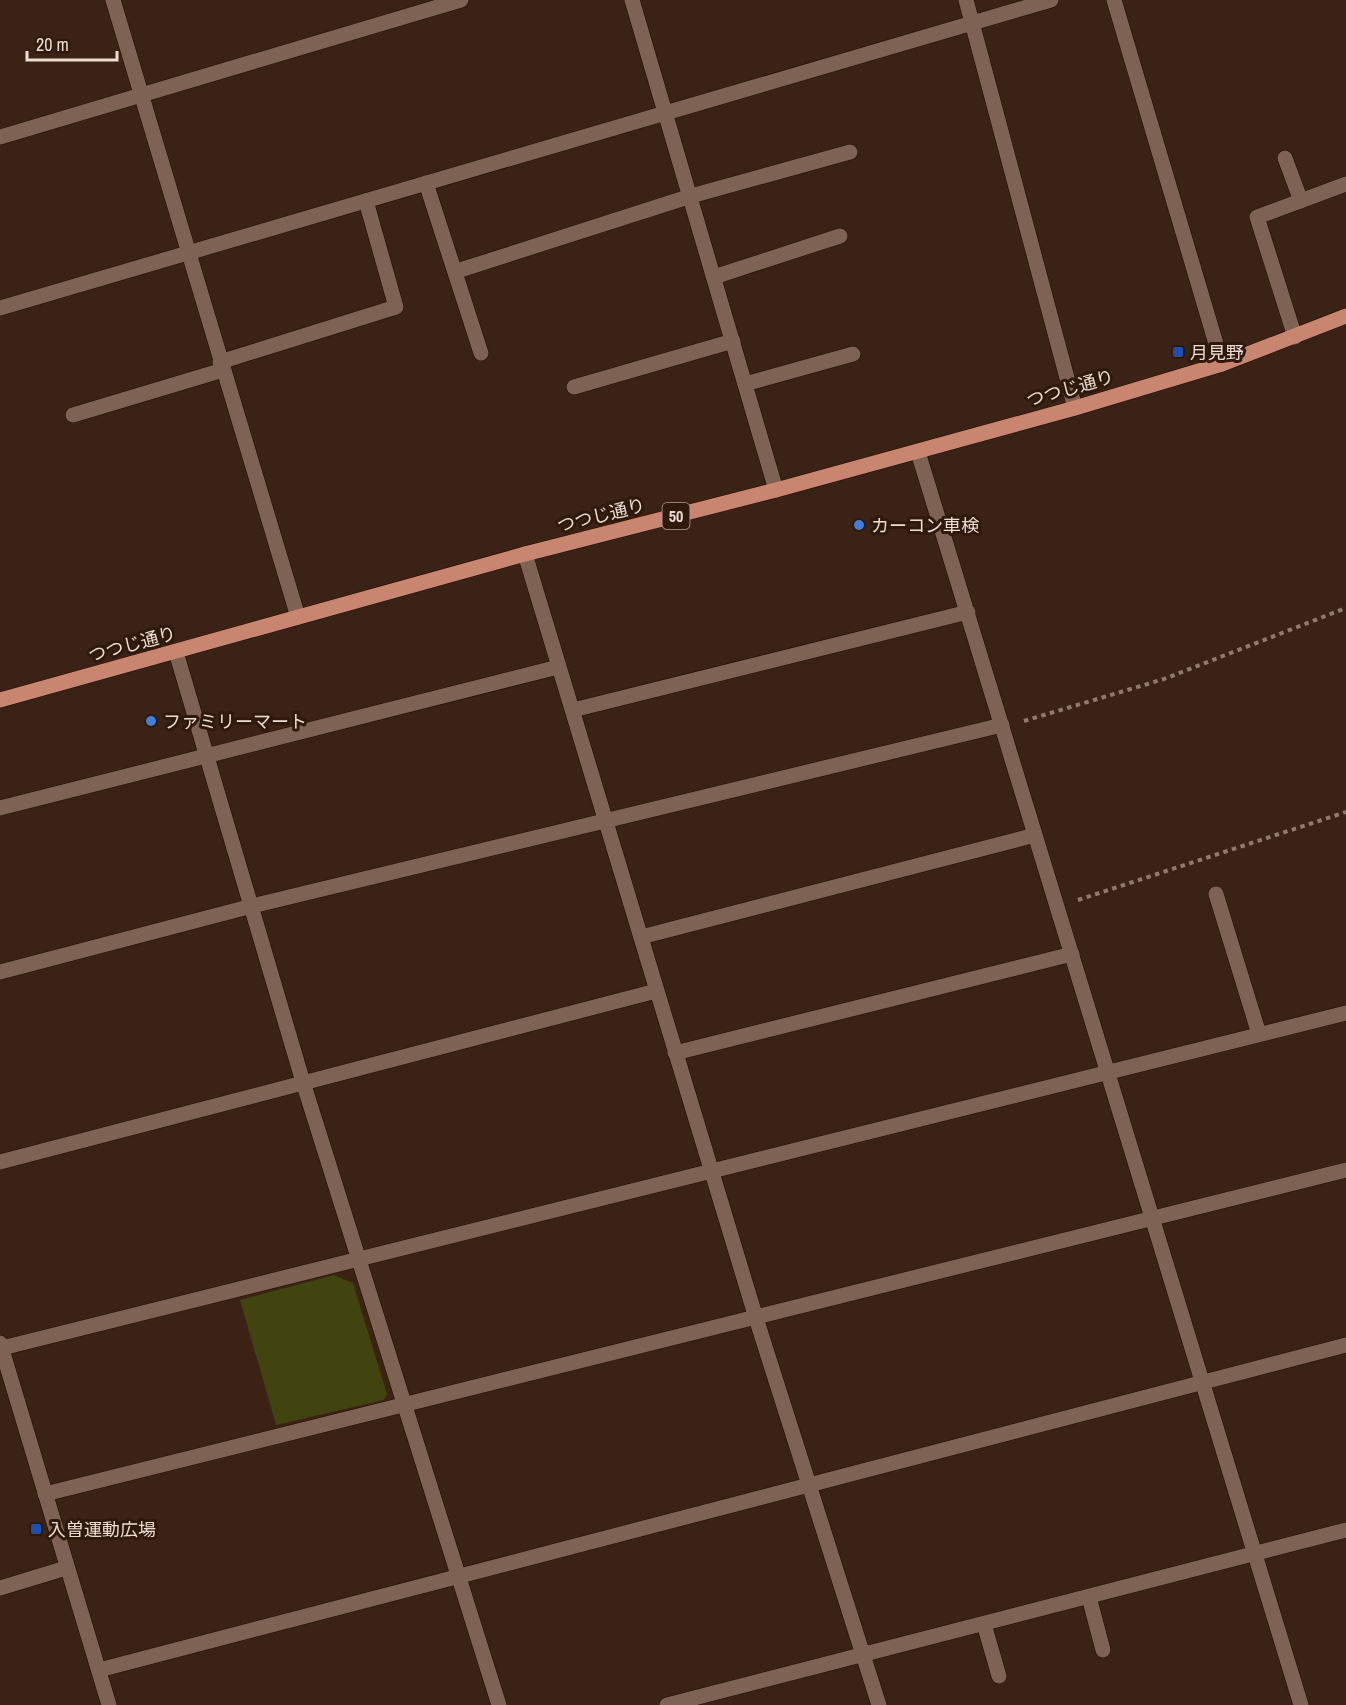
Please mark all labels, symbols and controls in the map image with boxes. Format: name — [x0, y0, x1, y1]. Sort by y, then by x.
scale bar — [27, 24, 117, 62]
text: 20 m — [36, 32, 69, 57]
place label: 月見野 — [1190, 340, 1244, 365]
marker: 月見野 — [1171, 345, 1185, 359]
street label: つつじ通り — [1023, 364, 1117, 412]
street label: つつじ通り — [554, 492, 648, 538]
road number: 50 — [662, 503, 690, 529]
place label: カーコン車検 — [871, 513, 980, 538]
marker: カーコン車検 — [852, 518, 866, 532]
street label: つつじ通り — [85, 620, 179, 668]
place label: ファミリーマート — [163, 709, 307, 734]
marker: ファミリーマート — [144, 714, 158, 728]
place label: 入曽運動広場 — [48, 1517, 156, 1542]
marker: 入曽運動広場 — [29, 1522, 43, 1536]

